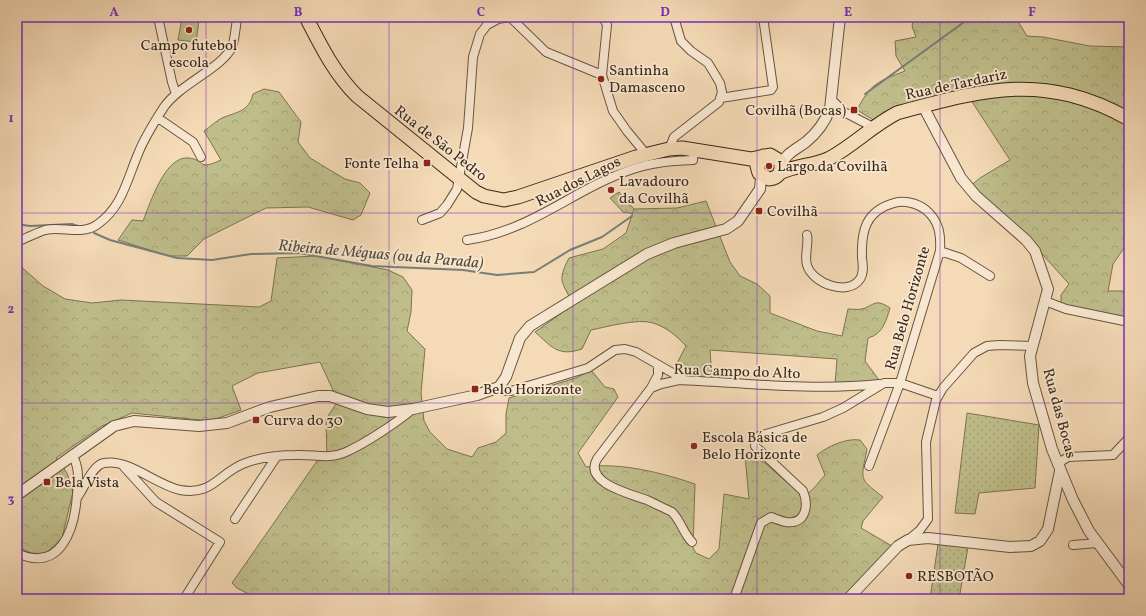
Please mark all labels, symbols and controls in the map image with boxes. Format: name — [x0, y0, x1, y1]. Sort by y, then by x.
text: A — [109, 4, 119, 22]
text: B — [294, 4, 303, 22]
text: C — [477, 4, 485, 22]
text: D — [660, 4, 670, 22]
text: E — [844, 4, 852, 22]
text: F — [1028, 4, 1036, 22]
marker: Campo futebol escola — [184, 25, 194, 35]
place label: Campo futebol escola — [141, 36, 237, 74]
place label: Santinha Damasceno — [609, 61, 685, 99]
street label: Rua de Tardariz — [904, 64, 1009, 106]
marker: Santinha Damasceno — [596, 74, 606, 84]
street label: Rua de São Pedro — [389, 101, 491, 187]
place label: Covilhã (Bocas) — [745, 101, 846, 122]
marker: Covilhã (Bocas) — [849, 105, 859, 115]
text: 1 — [8, 110, 14, 128]
street label: Rua dos Lagos — [532, 152, 625, 213]
place label: Fonte Telha — [344, 154, 419, 175]
place label: Largo da Covilhã — [777, 157, 888, 178]
marker: Fonte Telha — [422, 158, 432, 168]
marker: Largo da Covilhã — [764, 161, 774, 171]
place label: Lavadouro da Covilhã — [619, 172, 689, 210]
marker: Lavadouro da Covilhã — [606, 185, 616, 195]
place label: Covilhã — [767, 202, 818, 223]
marker: Covilhã — [754, 206, 764, 216]
water label: Ribeira de Méguas (ou da Parada) — [277, 235, 485, 275]
street label: Rua Belo Horizonte — [881, 244, 936, 373]
text: 2 — [8, 301, 15, 319]
street label: Rua Campo do Alto — [673, 360, 801, 385]
street label: Rua das Bocas — [1036, 366, 1081, 461]
place label: Belo Horizonte — [483, 380, 582, 401]
marker: Belo Horizonte — [470, 384, 480, 394]
place label: Curva do 30 — [264, 411, 343, 432]
marker: Curva do 30 — [251, 415, 261, 425]
place label: Escola Básica de Belo Horizonte — [702, 428, 807, 466]
marker: Escola Básica de Belo Horizonte — [689, 441, 699, 451]
place label: Bela Vista — [55, 473, 119, 494]
marker: Bela Vista — [42, 477, 52, 487]
text: 3 — [8, 491, 15, 509]
place label: RESBOTÃO — [917, 567, 994, 588]
marker: RESBOTÃO — [904, 571, 914, 581]

